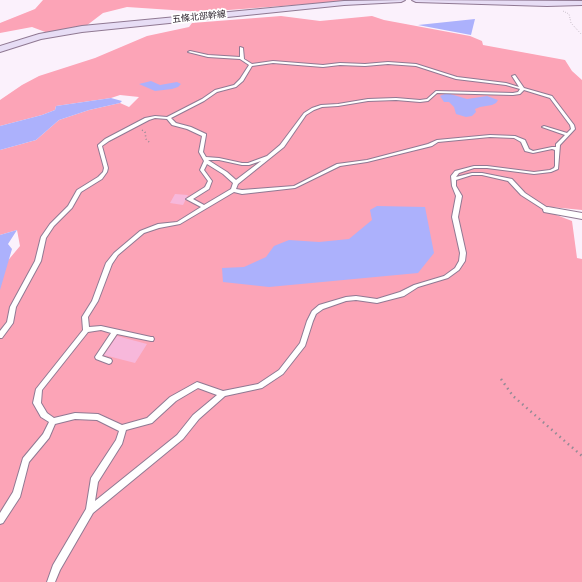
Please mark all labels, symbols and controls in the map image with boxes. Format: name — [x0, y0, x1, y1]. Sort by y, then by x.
street label: 五條北部幹線 — [172, 9, 226, 25]

